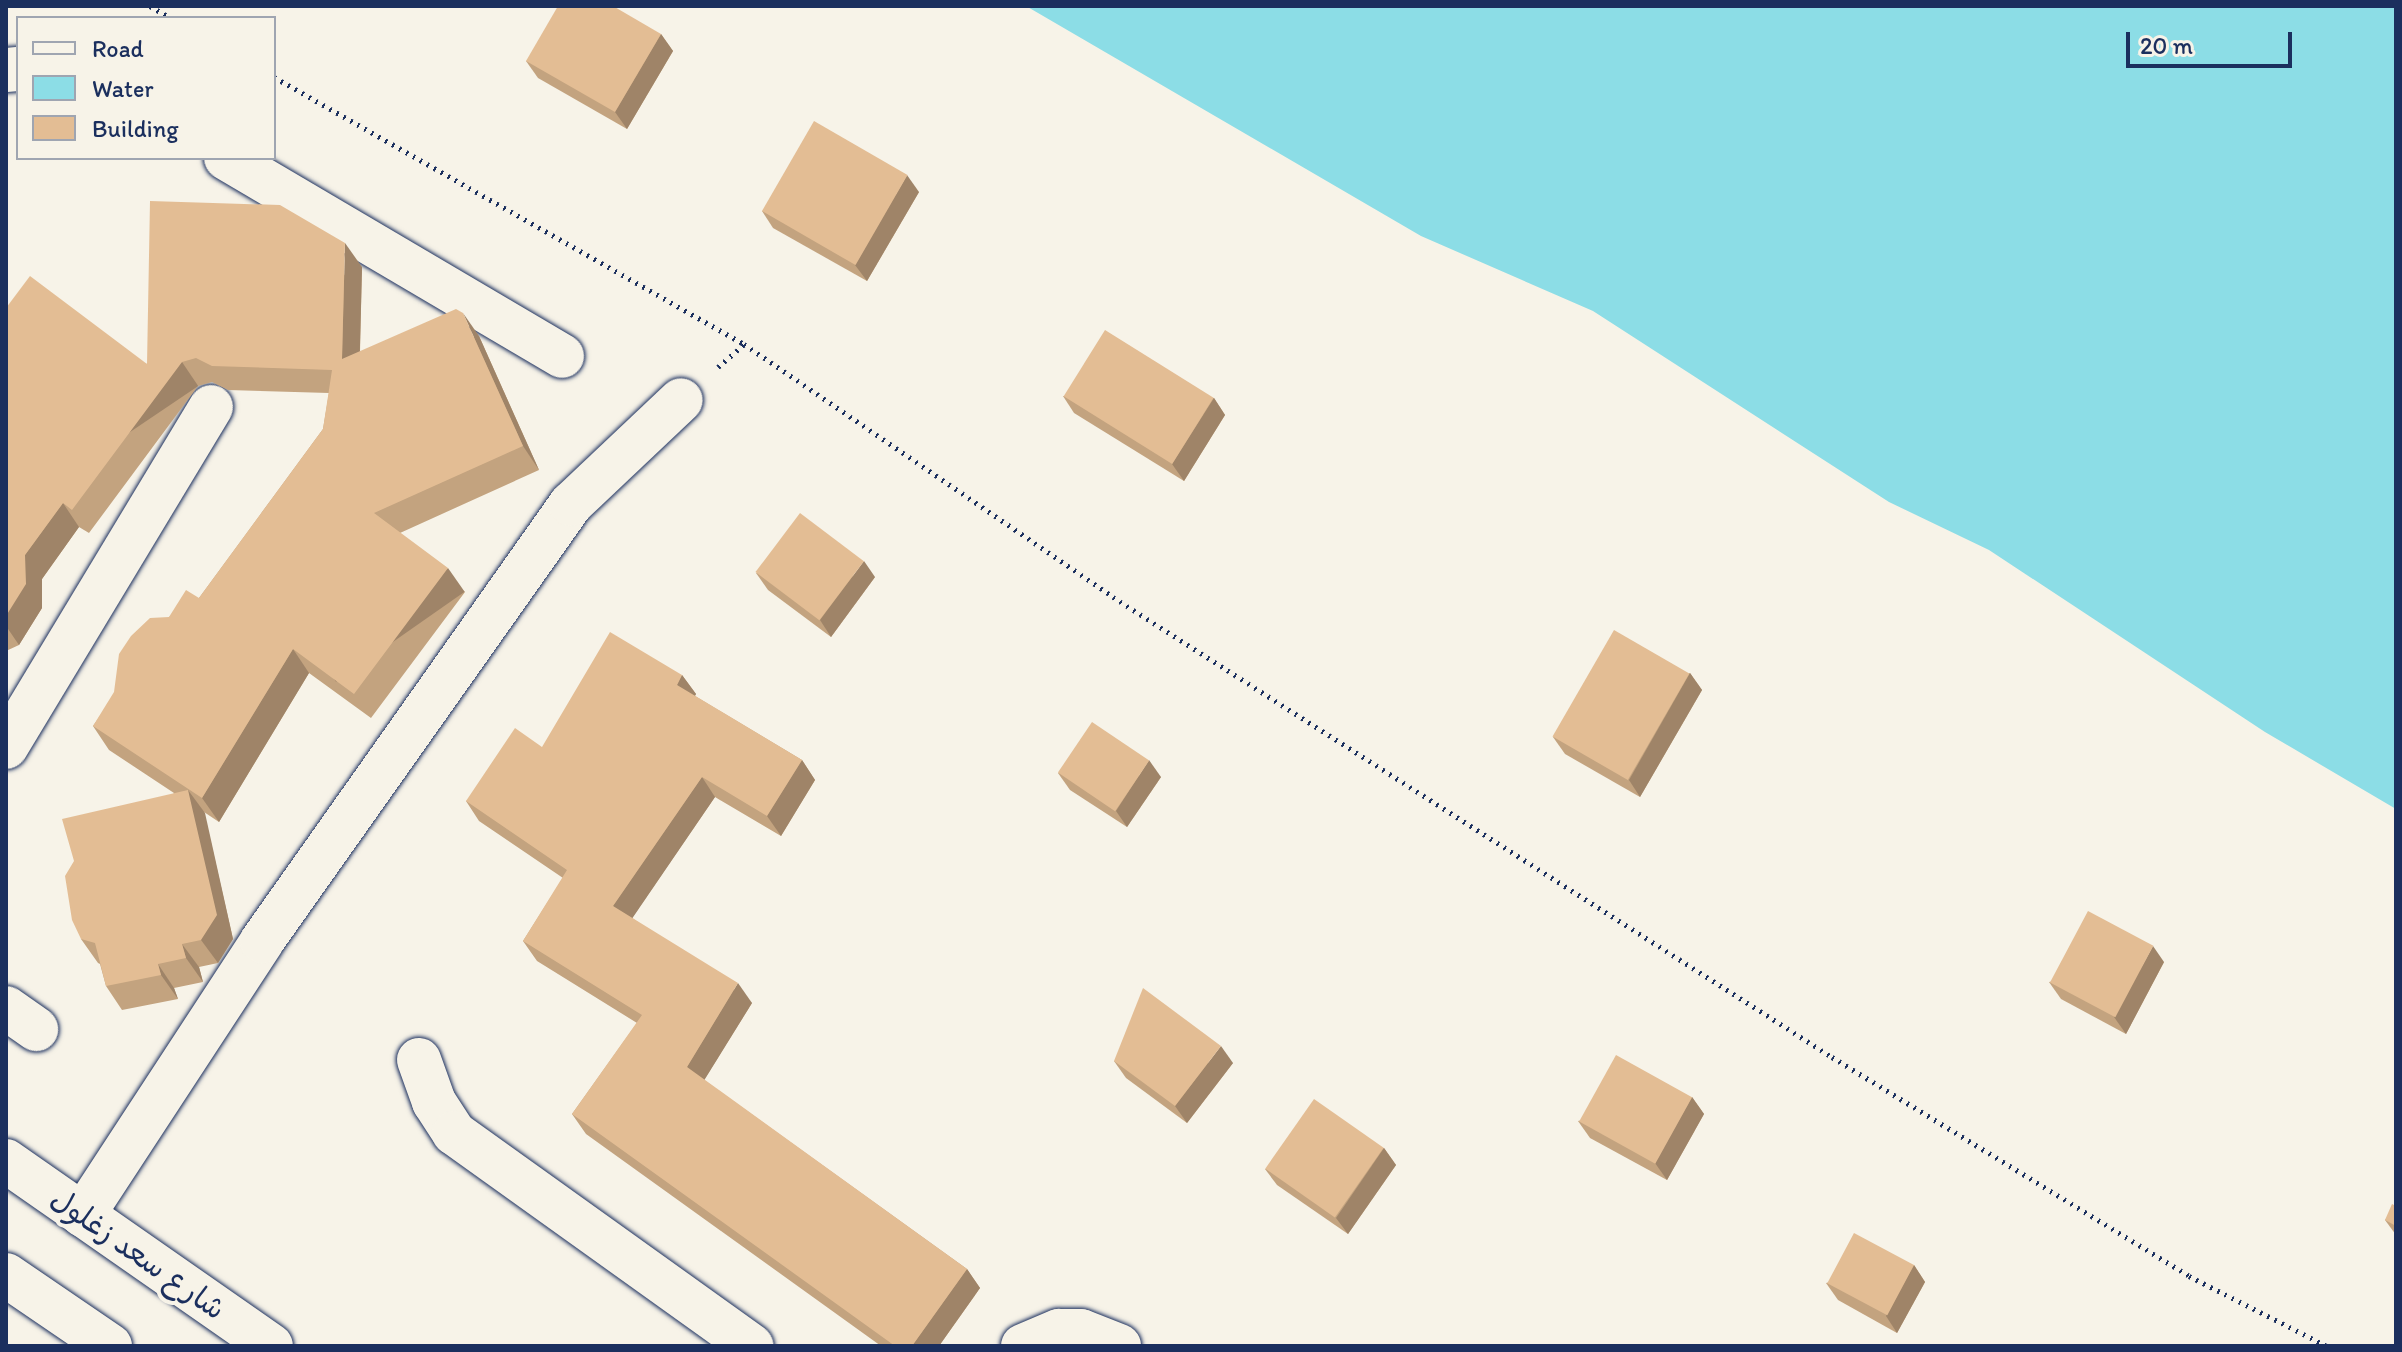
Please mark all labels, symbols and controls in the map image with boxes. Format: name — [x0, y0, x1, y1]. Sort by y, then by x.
legend — [16, 16, 276, 160]
scale bar — [2130, 16, 2296, 66]
text: 20 m — [2140, 31, 2193, 60]
text: Road — [92, 34, 144, 63]
text: Water — [92, 74, 154, 103]
text: Building — [92, 114, 179, 143]
street label: شارع سعد زغلول — [44, 1181, 232, 1327]

